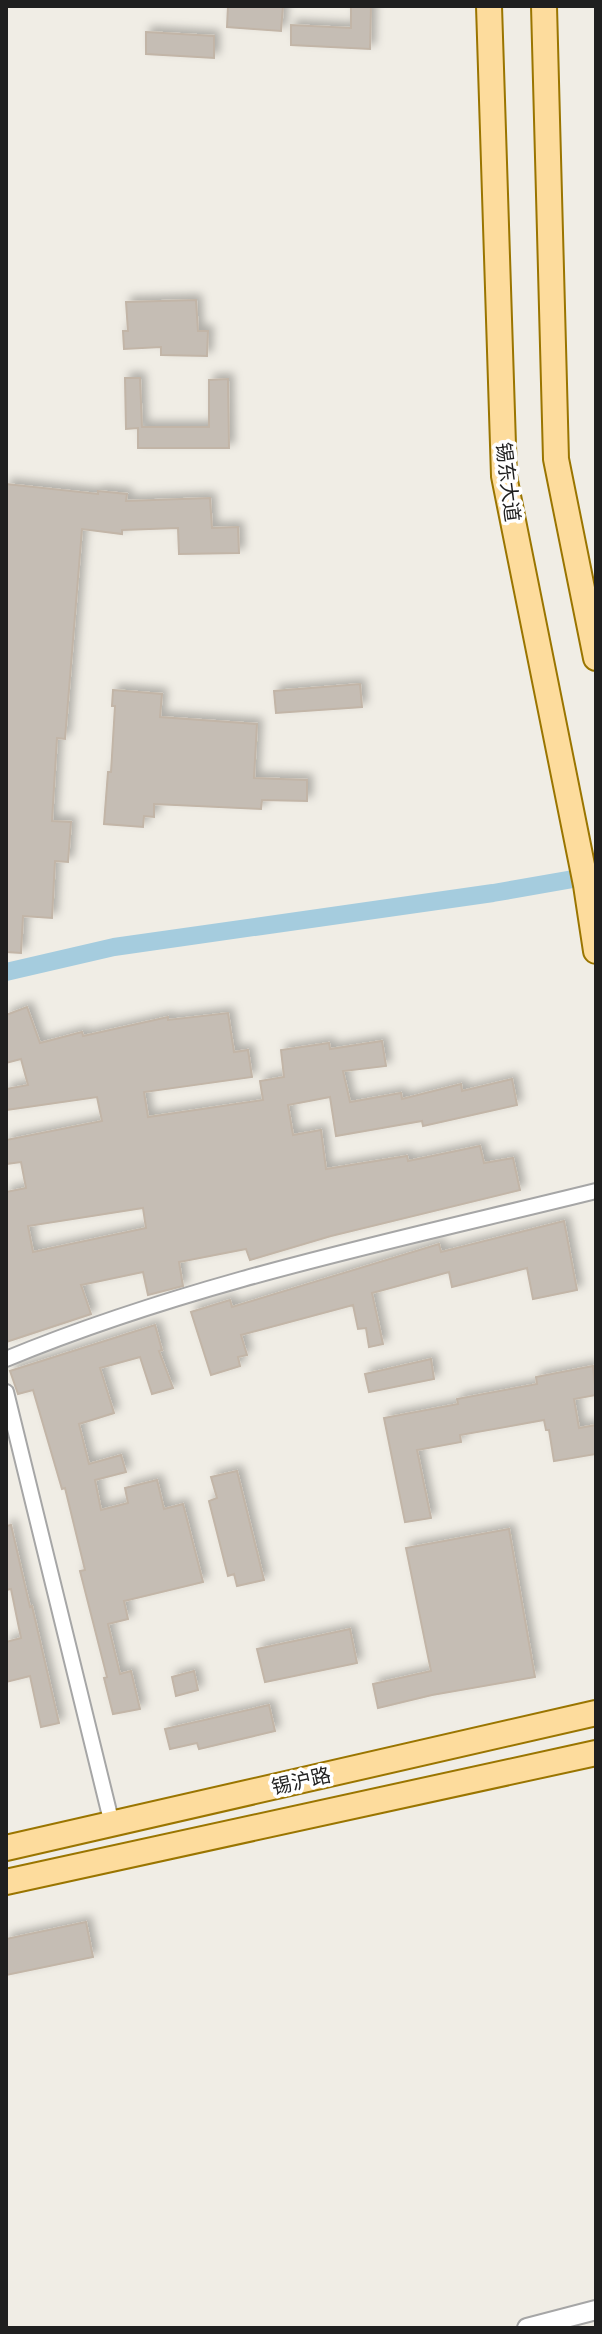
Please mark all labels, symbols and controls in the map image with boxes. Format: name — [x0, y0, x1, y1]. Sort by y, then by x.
street label: 锡东大道 — [492, 441, 526, 523]
street label: 锡沪路 — [269, 1762, 333, 1798]

